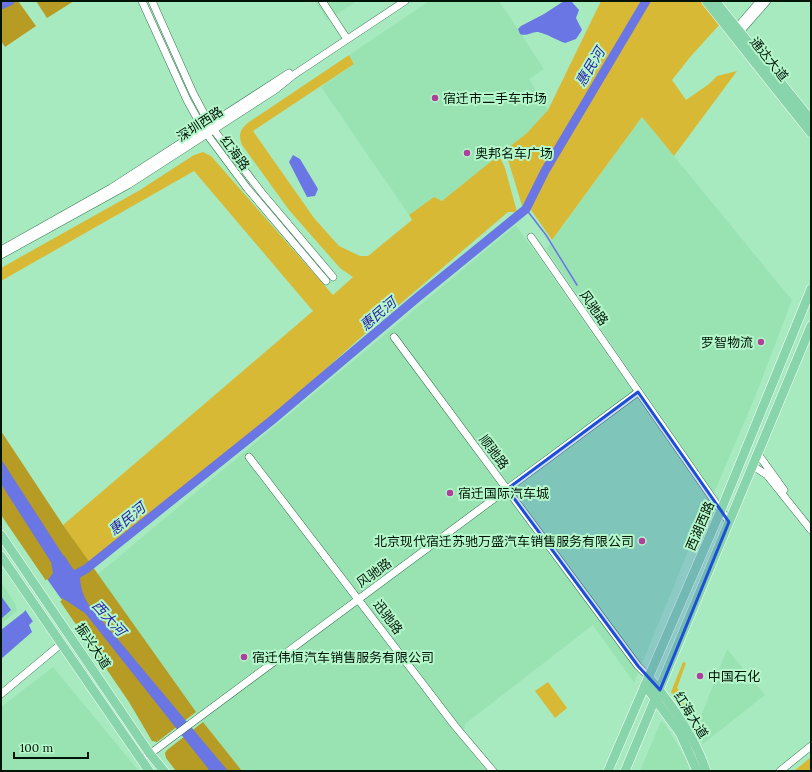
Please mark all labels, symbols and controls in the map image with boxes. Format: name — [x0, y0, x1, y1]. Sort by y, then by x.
street label: 通达大道 — [746, 33, 792, 85]
water label: 惠民河 — [571, 42, 610, 90]
place label: 宿迁市二手车市场 — [443, 90, 547, 107]
marker: 宿迁市二手车市场 — [430, 93, 440, 103]
street label: 深圳西路 — [174, 103, 226, 145]
street label: 红海路 — [216, 132, 254, 174]
place label: 奥邦名车广场 — [475, 145, 553, 162]
marker: 奥邦名车广场 — [462, 148, 472, 158]
street label: 风驰路 — [576, 287, 612, 329]
water label: 惠民河 — [356, 292, 402, 334]
place label: 罗智物流 — [701, 334, 753, 351]
marker: 罗智物流 — [756, 337, 766, 347]
street label: 顺驰路 — [475, 431, 513, 473]
place label: 宿迁国际汽车城 — [458, 485, 549, 502]
marker: 宿迁国际汽车城 — [445, 488, 455, 498]
water label: 惠民河 — [105, 497, 151, 539]
street label: 西湖西路 — [682, 499, 718, 553]
place label: 北京现代宿迁苏驰万盛汽车销售服务有限公司 — [374, 533, 634, 550]
marker: 北京现代宿迁苏驰万盛汽车销售服务有限公司 — [637, 536, 647, 546]
street label: 风驰路 — [353, 555, 395, 591]
water label: 西大河 — [88, 596, 132, 642]
street label: 迅驰路 — [369, 596, 407, 638]
street label: 振兴大道 — [71, 620, 115, 672]
place label: 宿迁伟恒汽车销售服务有限公司 — [252, 649, 434, 666]
marker: 宿迁伟恒汽车销售服务有限公司 — [239, 652, 249, 662]
place label: 中国石化 — [708, 668, 760, 685]
marker: 中国石化 — [695, 671, 705, 681]
street label: 红海大道 — [670, 688, 712, 742]
scale bar — [14, 734, 88, 760]
text: 100 m — [20, 740, 53, 755]

